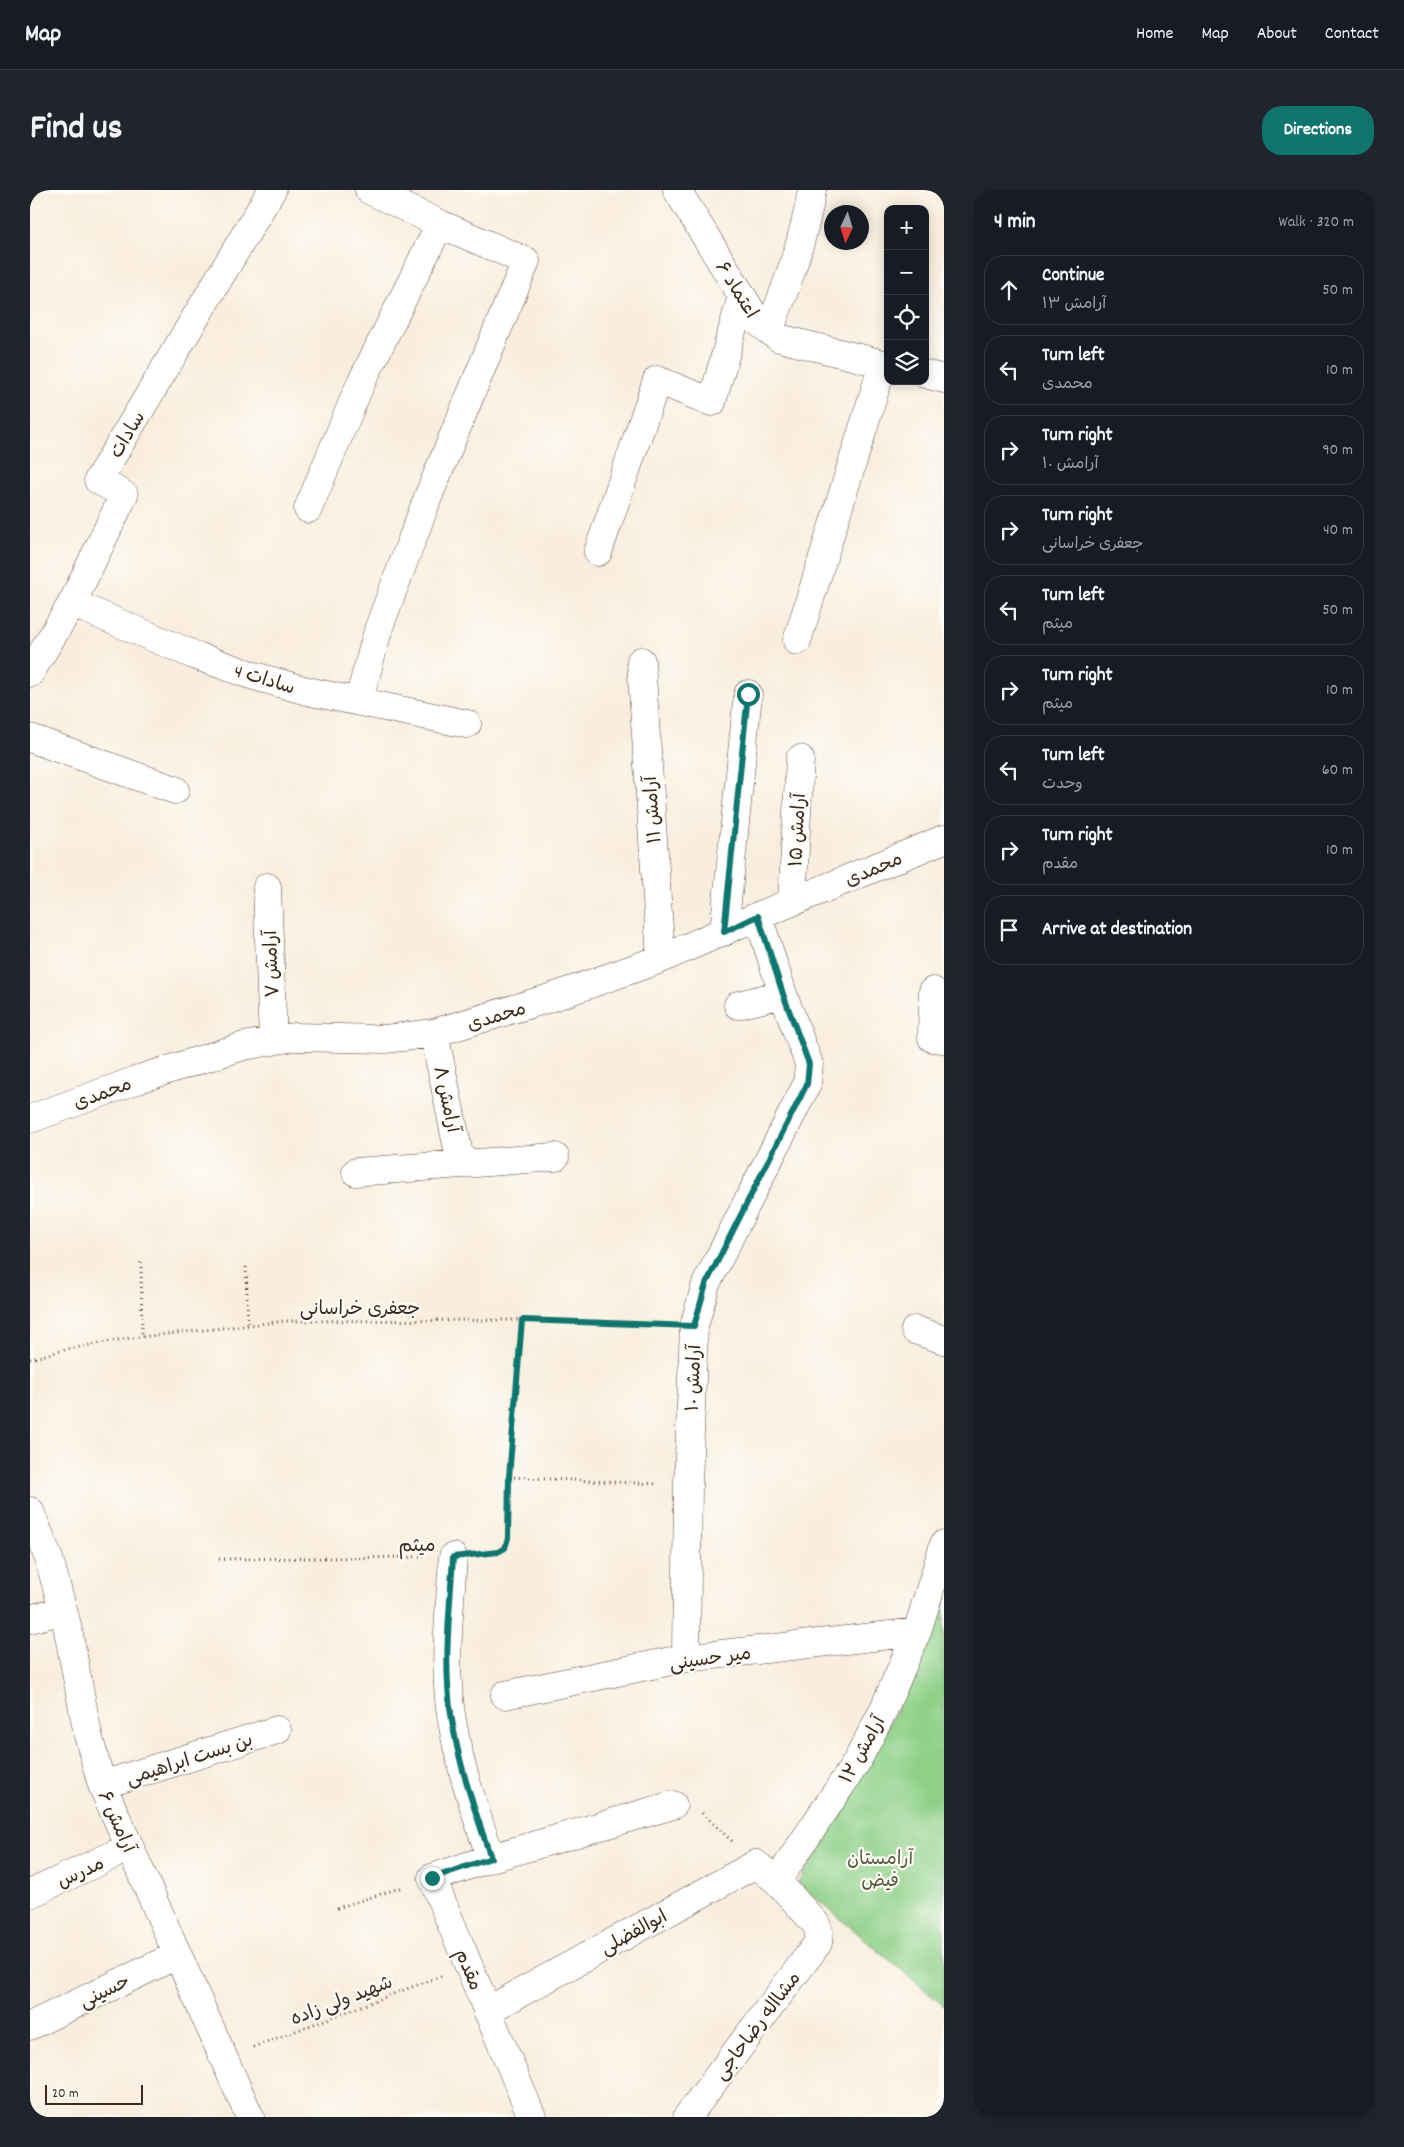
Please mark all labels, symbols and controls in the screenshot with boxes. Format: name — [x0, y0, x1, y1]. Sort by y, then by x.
text: Map — [25, 18, 61, 52]
text: Home — [1136, 22, 1173, 47]
text: Map — [1201, 22, 1229, 47]
text: About — [1257, 22, 1297, 47]
text: Contact — [1325, 22, 1379, 47]
text: Find us — [30, 105, 122, 155]
button: Directions — [1262, 106, 1374, 155]
north arrow — [824, 205, 869, 250]
map controls — [884, 205, 929, 385]
button: + — [884, 205, 929, 250]
text: 4 min — [994, 208, 1036, 238]
text: Walk · 320 m — [1278, 211, 1354, 234]
button: − — [884, 250, 929, 295]
street label: اعتماد ۶ — [707, 257, 763, 325]
text: Continue — [1042, 263, 1104, 290]
icon: ahead — [995, 276, 1023, 304]
text: 50 m — [1322, 279, 1353, 302]
text: آرامش ۱۳ — [1042, 293, 1106, 316]
button: locate — [884, 295, 929, 340]
button: layers — [884, 340, 929, 385]
text: Turn left — [1042, 343, 1105, 370]
icon: left — [995, 356, 1023, 384]
text: 10 m — [1326, 359, 1353, 382]
text: محمدی — [1042, 373, 1093, 396]
street label: سادات — [104, 407, 154, 464]
text: Turn right — [1042, 423, 1113, 450]
icon: right — [995, 436, 1023, 464]
text: 90 m — [1322, 439, 1353, 462]
text: آرامش ۱۰ — [1042, 453, 1098, 476]
text: Turn right — [1042, 503, 1113, 530]
icon: right — [995, 516, 1023, 544]
text: 40 m — [1323, 519, 1353, 542]
text: جعفری خراسانی — [1042, 533, 1143, 556]
text: Turn left — [1042, 583, 1105, 610]
icon: left — [995, 596, 1023, 624]
text: 50 m — [1322, 599, 1353, 622]
text: میثم — [1042, 613, 1073, 636]
street label: سادات 4 — [230, 659, 298, 703]
text: Turn right — [1042, 663, 1113, 690]
icon: right — [995, 676, 1023, 704]
text: 10 m — [1326, 679, 1353, 702]
route start — [737, 683, 760, 706]
text: میثم — [1042, 693, 1073, 716]
text: Turn left — [1042, 743, 1105, 770]
icon: left — [995, 756, 1023, 784]
text: 60 m — [1322, 759, 1353, 782]
text: وحدت — [1042, 773, 1083, 796]
street label: آرامش ۱۱ — [639, 774, 670, 844]
street label: آرامش ۱۵ — [784, 791, 815, 868]
text: Turn right — [1042, 823, 1113, 850]
icon: right — [995, 836, 1023, 864]
text: 10 m — [1326, 839, 1353, 862]
street label: محمدی — [841, 847, 907, 895]
text: مقدم — [1042, 853, 1078, 876]
icon: arrive — [995, 916, 1023, 944]
text: Arrive at destination — [1042, 917, 1192, 944]
street label: آرامش ۷ — [259, 928, 288, 998]
street label: محمدی — [464, 997, 530, 1040]
street label: آرامش ۸ — [424, 1064, 465, 1137]
street label: محمدی — [70, 1072, 136, 1118]
street label: جعفری خراسانی — [300, 1297, 420, 1324]
street label: آرامش ۱۰ — [681, 1343, 710, 1412]
street label: میثم — [398, 1534, 436, 1561]
street label: میر حسینی — [668, 1641, 753, 1680]
street label: آرامش ۱۲ — [834, 1711, 894, 1789]
street label: بن بست ابراهیمی — [123, 1728, 257, 1795]
street label: آرامش ۶ — [89, 1787, 141, 1859]
park label: آرامستان فیض — [847, 1847, 914, 1896]
street label: مدرس — [53, 1852, 110, 1897]
route end — [421, 1867, 444, 1890]
street label: ابوالفضلی — [596, 1905, 673, 1964]
street label: مقدم — [446, 1945, 488, 1995]
street label: مشااله رضاحاجی — [709, 1967, 809, 2087]
street label: حسینی — [76, 1969, 135, 2017]
street label: شهید ولی زاده — [287, 1970, 397, 2034]
scale bar — [45, 2082, 142, 2105]
text: 20 m — [52, 2084, 79, 2104]

